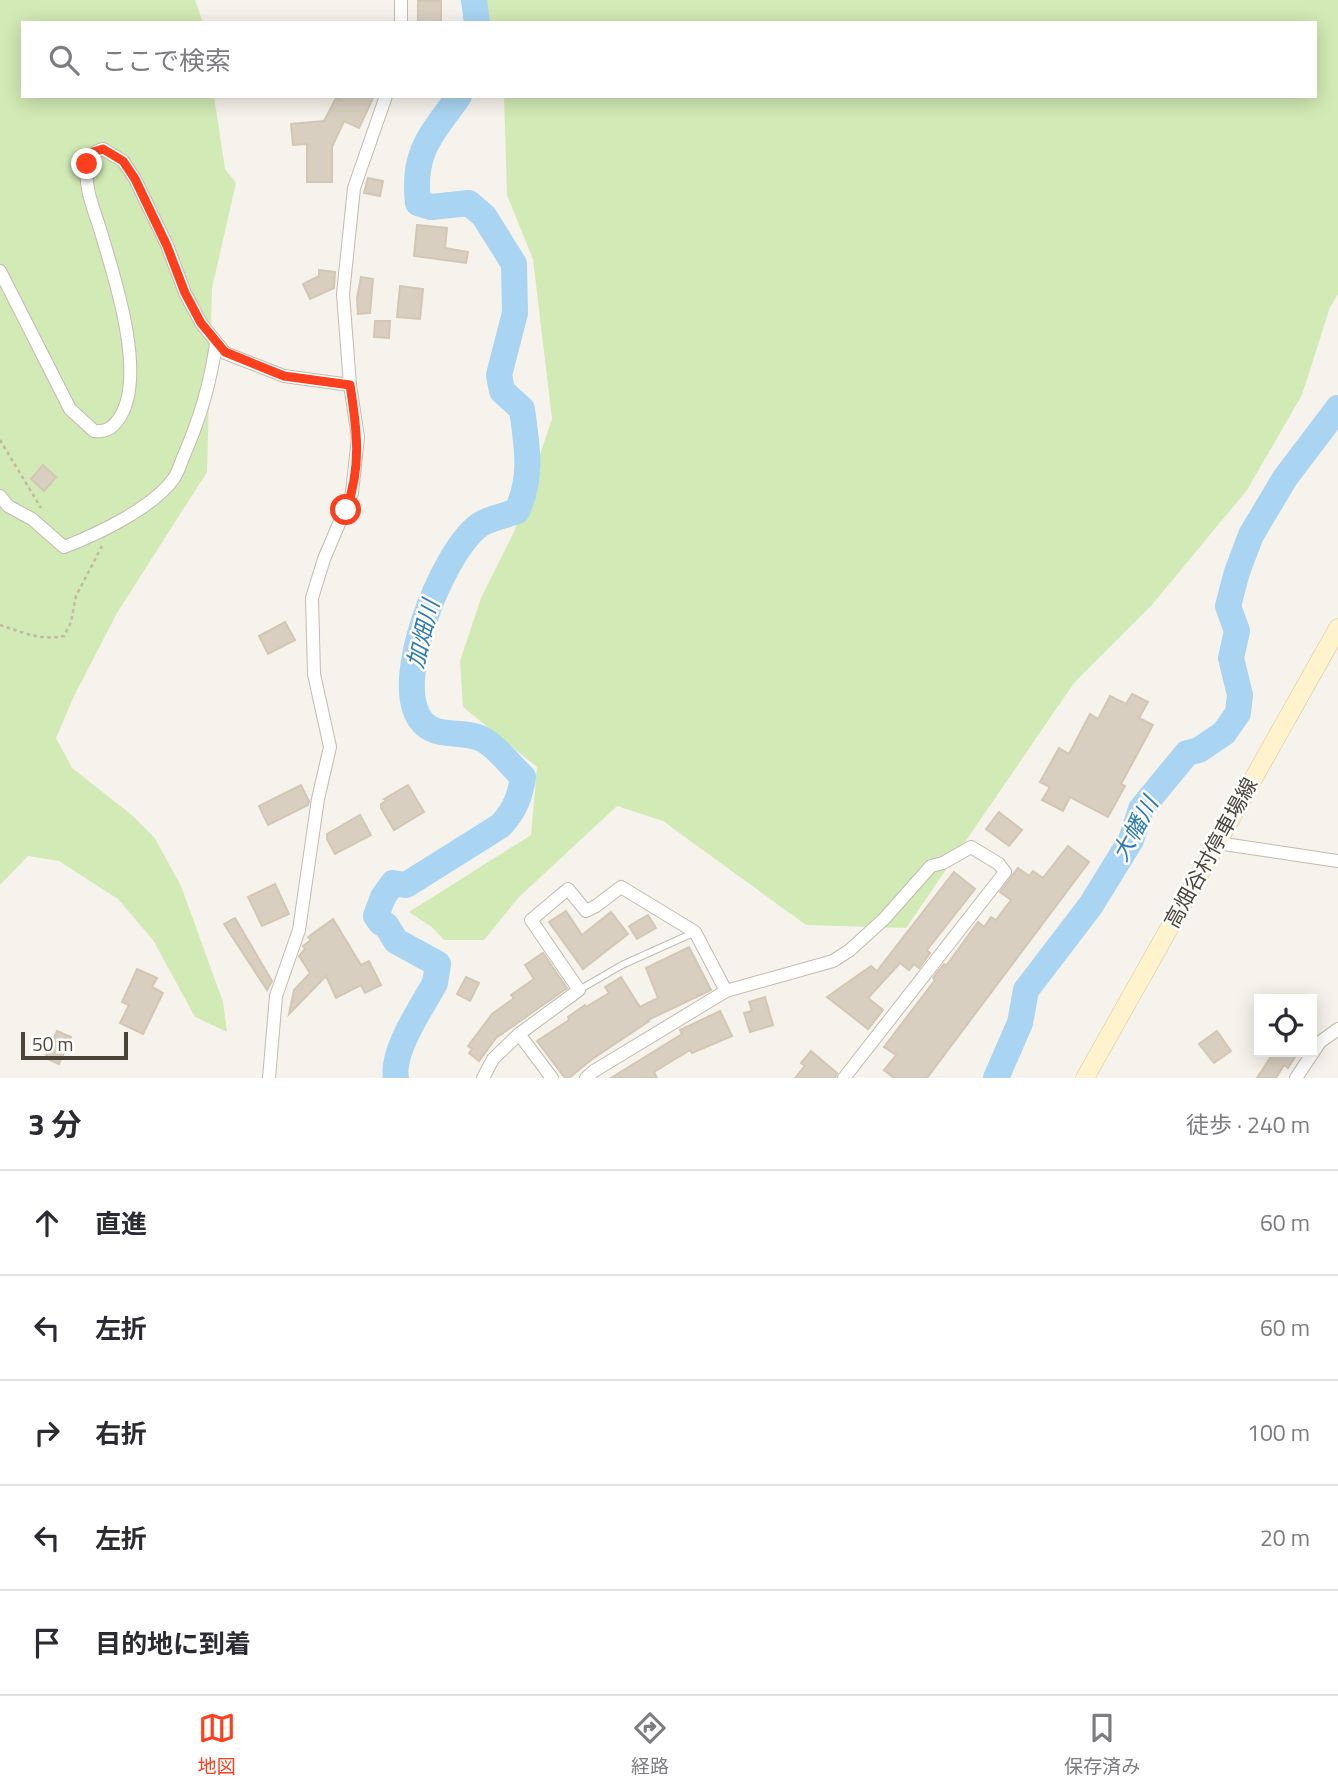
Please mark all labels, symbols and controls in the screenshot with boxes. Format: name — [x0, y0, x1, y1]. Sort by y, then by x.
search box — [21, 21, 1317, 98]
icon: search — [45, 41, 83, 79]
text: ここで検索 — [101, 41, 231, 80]
route end — [71, 148, 102, 179]
route start — [330, 494, 361, 525]
water label: 加畑川 — [397, 593, 449, 672]
street label: 高畑谷村停車場線 — [1155, 771, 1265, 934]
water label: 大幡川 — [1103, 787, 1168, 867]
map controls — [1254, 994, 1317, 1057]
button: locate — [1254, 994, 1317, 1057]
scale bar — [21, 1029, 128, 1061]
text: 50 m — [32, 1029, 73, 1058]
text: 3 分 — [28, 1101, 81, 1147]
text: 徒歩 · 240 m — [1186, 1107, 1310, 1142]
icon: ahead — [28, 1204, 66, 1242]
text: 直進 — [95, 1204, 147, 1243]
text: 60 m — [1260, 1205, 1310, 1240]
icon: left — [28, 1309, 66, 1347]
text: 左折 — [95, 1309, 147, 1348]
text: 60 m — [1260, 1310, 1310, 1345]
icon: right — [28, 1414, 66, 1452]
text: 右折 — [95, 1414, 147, 1453]
text: 100 m — [1247, 1415, 1310, 1450]
icon: left — [28, 1519, 66, 1557]
text: 左折 — [95, 1519, 147, 1558]
text: 20 m — [1260, 1520, 1310, 1555]
icon: arrive — [28, 1624, 66, 1662]
text: 目的地に到着 — [95, 1624, 251, 1663]
tab: 地図 — [198, 1709, 236, 1780]
tab: 経路 — [631, 1709, 669, 1780]
tab: 保存済み — [1064, 1709, 1140, 1780]

